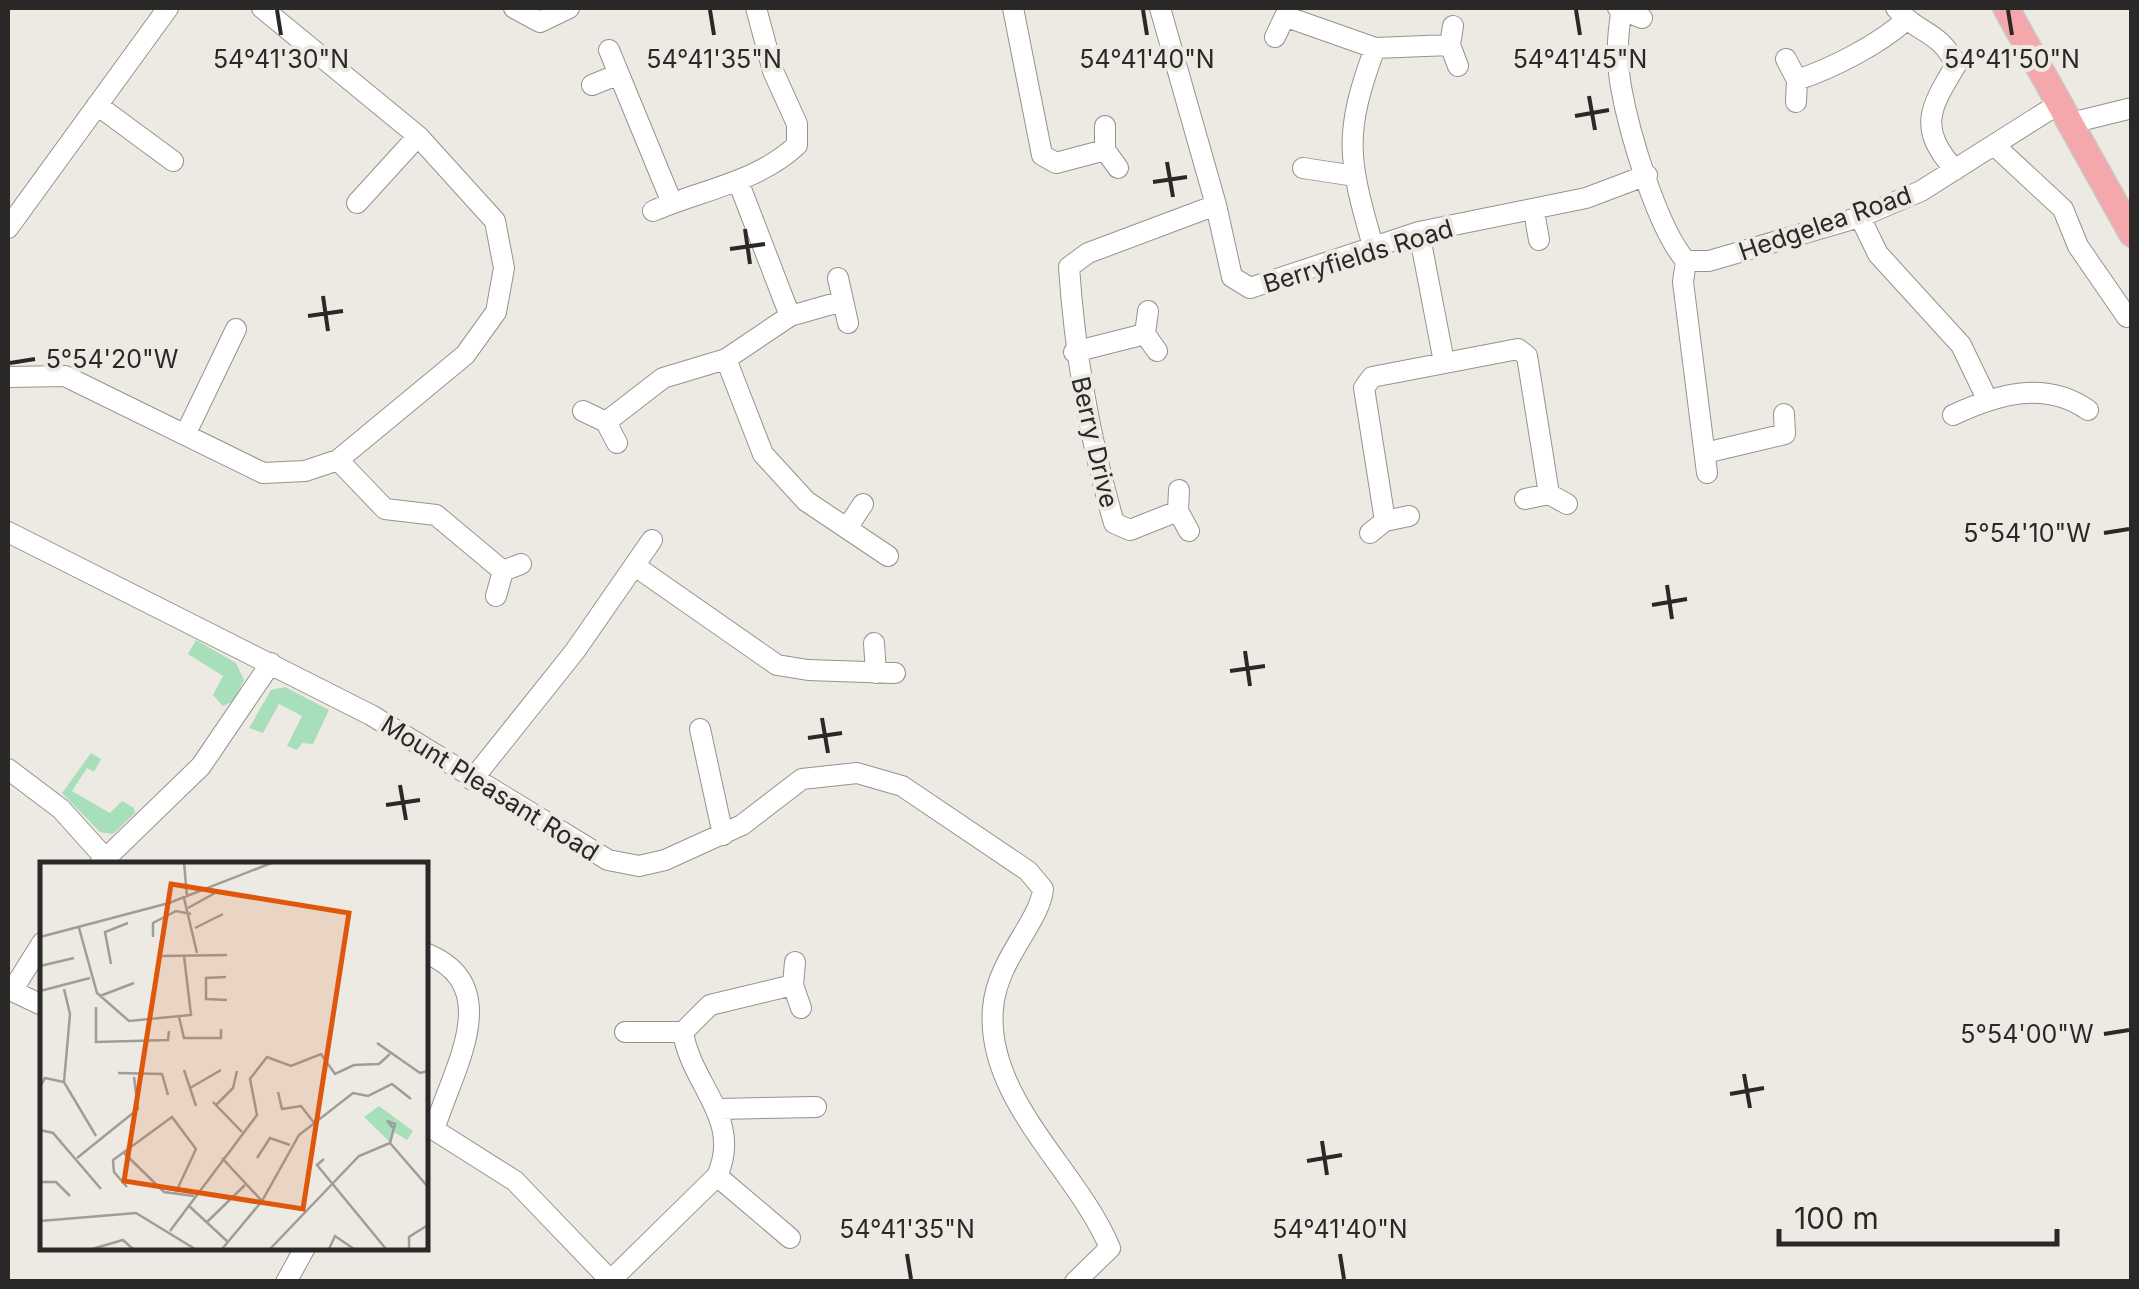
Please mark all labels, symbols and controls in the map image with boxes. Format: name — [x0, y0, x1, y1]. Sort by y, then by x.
text: 54°41'30"N — [213, 44, 349, 74]
text: 54°41'35"N — [646, 44, 782, 74]
text: 54°41'40"N — [1079, 44, 1215, 74]
text: 54°41'45"N — [1513, 44, 1647, 74]
text: 54°41'50"N — [1944, 44, 2080, 74]
street label: Hedgelea Road — [1735, 179, 1915, 267]
street label: Berryfields Road — [1260, 213, 1456, 299]
text: 5°54'20"W — [46, 344, 178, 374]
street label: Berry Drive — [1065, 374, 1125, 510]
text: 5°54'10"W — [1963, 518, 2091, 548]
street label: Mount Pleasant Road — [376, 709, 604, 867]
inset map — [40, 862, 428, 1249]
text: 5°54'00"W — [1960, 1019, 2094, 1049]
scale bar — [1779, 1184, 2056, 1246]
text: 100 m — [1794, 1200, 1879, 1236]
text: 54°41'35"N — [839, 1214, 975, 1244]
text: 54°41'40"N — [1272, 1214, 1408, 1244]

